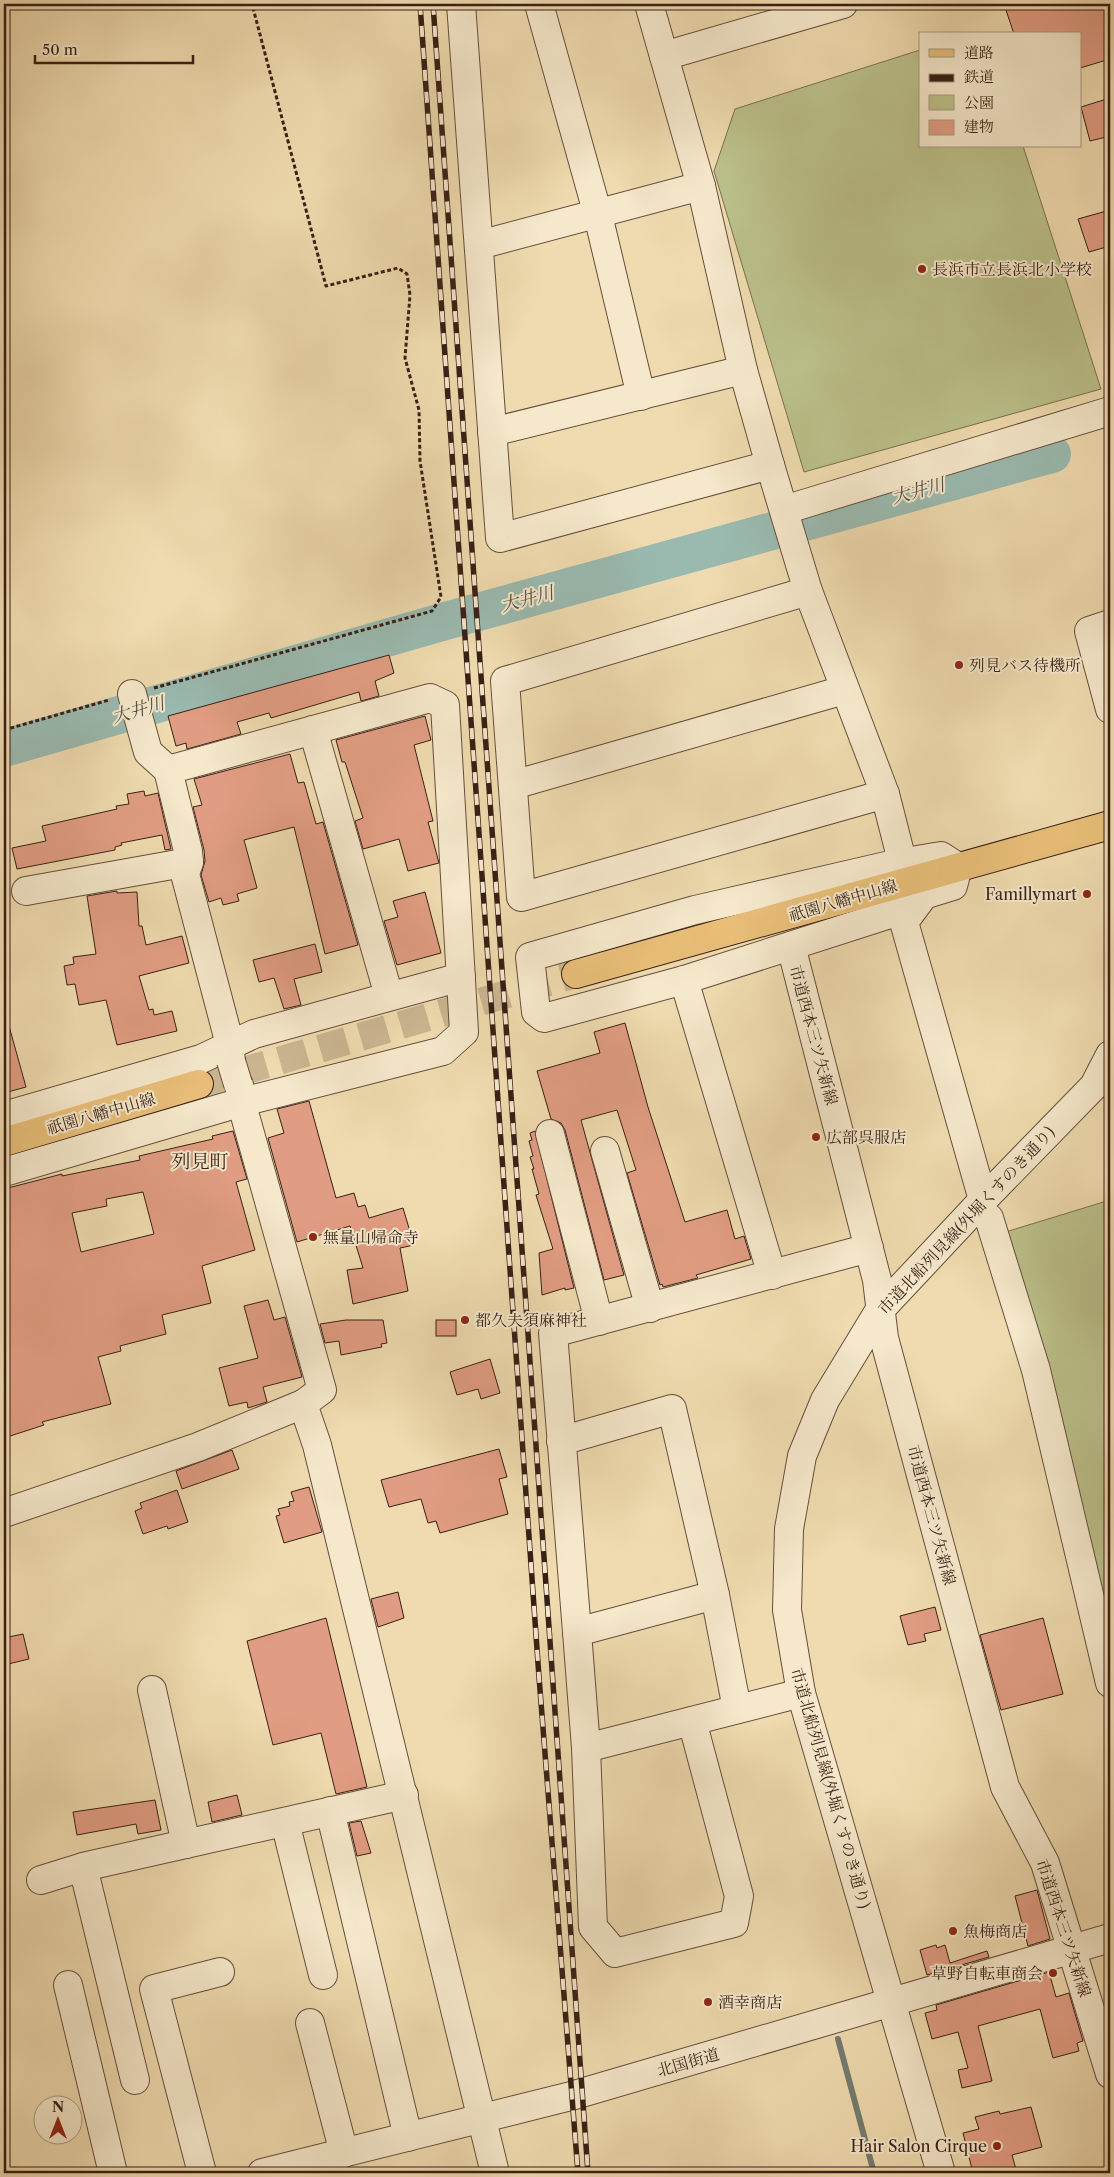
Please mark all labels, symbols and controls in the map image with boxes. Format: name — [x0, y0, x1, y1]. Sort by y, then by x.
scale bar — [35, 32, 192, 64]
legend — [919, 32, 1082, 148]
text: 50 m — [42, 40, 78, 59]
text: 道路 — [964, 43, 994, 62]
text: 鉄道 — [964, 67, 994, 86]
text: 公園 — [964, 93, 994, 112]
text: 建物 — [964, 117, 994, 136]
place label: 長浜市立長浜北小学校 — [932, 259, 1092, 279]
marker: 長浜市立長浜北小学校 — [916, 263, 928, 275]
water label: 大井川 — [889, 473, 949, 509]
water label: 大井川 — [498, 581, 558, 617]
place label: 列見バス待機所 — [969, 655, 1081, 675]
marker: 列見バス待機所 — [953, 659, 965, 671]
water label: 大井川 — [109, 691, 169, 728]
street label: 祇園八幡中山線 — [786, 875, 900, 925]
place label: Famillymart — [985, 884, 1077, 904]
marker: Famillymart — [1081, 888, 1093, 900]
street label: 市道西本三ツ矢新線 — [786, 963, 842, 1107]
street label: 祇園八幡中山線 — [44, 1088, 158, 1138]
street label: 市道北船列見線(外堀くすのき通り) — [874, 1122, 1059, 1318]
place label: 広部呉服店 — [826, 1127, 906, 1147]
marker: 広部呉服店 — [810, 1131, 822, 1143]
district label: 列見町 — [171, 1150, 229, 1173]
place label: 無量山帰命寺 — [323, 1227, 419, 1247]
marker: 無量山帰命寺 — [307, 1231, 319, 1243]
place label: 都久夫須麻神社 — [475, 1310, 587, 1330]
marker: 都久夫須麻神社 — [459, 1314, 471, 1326]
street label: 市道西本三ツ矢新線 — [904, 1443, 960, 1587]
street label: 市道北船列見線(外堀くすのき通り) — [787, 1665, 875, 1911]
street label: 市道西本三ツ矢新線 — [1032, 1856, 1096, 2000]
place label: 魚梅商店 — [963, 1921, 1027, 1941]
marker: 魚梅商店 — [947, 1925, 959, 1937]
place label: 草野自転車商会 — [931, 1963, 1043, 1983]
marker: 草野自転車商会 — [1047, 1967, 1059, 1979]
place label: 酒幸商店 — [718, 1992, 782, 2012]
marker: 酒幸商店 — [702, 1996, 714, 2008]
street label: 北国街道 — [654, 2044, 722, 2080]
north arrow — [32, 2094, 82, 2144]
text: N — [52, 2098, 64, 2116]
place label: Hair Salon Cirque — [850, 2136, 987, 2156]
marker: Hair Salon Cirque — [991, 2140, 1003, 2152]

